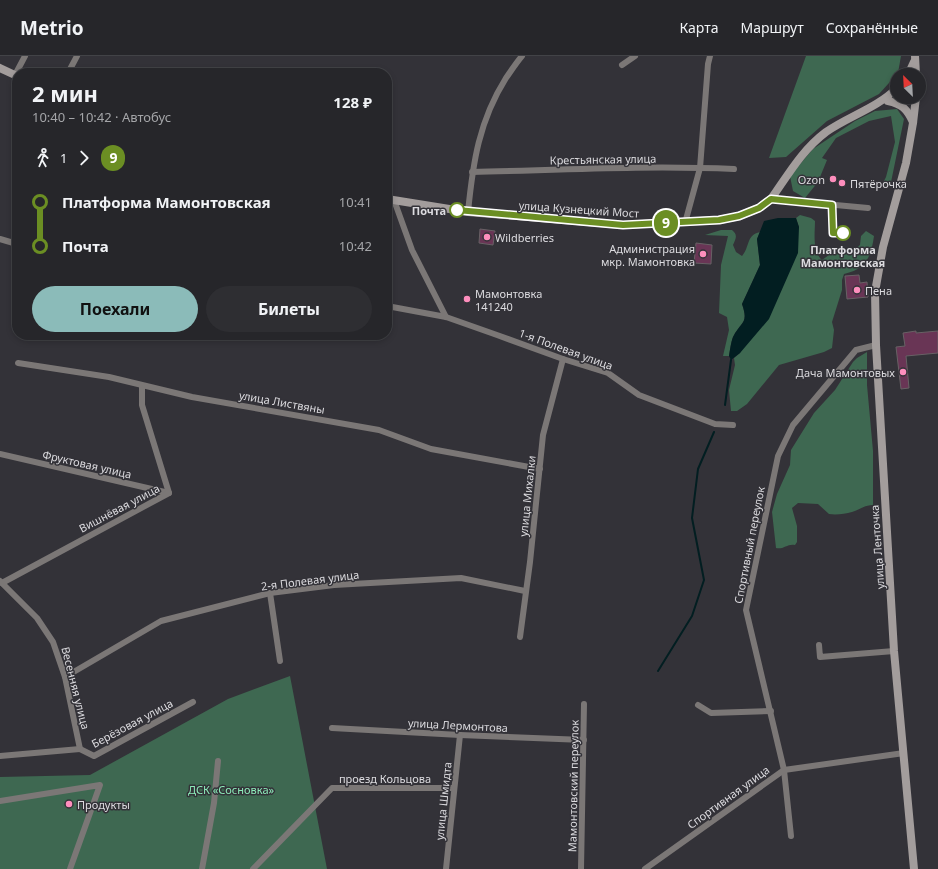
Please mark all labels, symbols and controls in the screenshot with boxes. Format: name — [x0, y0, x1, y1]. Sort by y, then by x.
text: Metrio — [20, 15, 84, 41]
text: Карта — [679, 18, 718, 37]
text: Маршрут — [740, 18, 804, 37]
text: Сохранённые — [826, 18, 918, 37]
north arrow — [890, 68, 926, 104]
map controls — [890, 68, 926, 104]
text: 2 мин — [32, 78, 98, 108]
text: 128 ₽ — [333, 92, 372, 112]
text: 10:40 – 10:42 · Автобус — [32, 108, 171, 126]
icon: walk — [32, 147, 54, 169]
icon: forward — [73, 147, 95, 169]
text: 9 — [109, 148, 117, 167]
text: 1 — [60, 149, 67, 167]
street label: Крестьянская улица — [550, 151, 656, 167]
place label: Ozon — [798, 172, 825, 187]
marker: Ozon — [828, 174, 838, 184]
place label: Пятёрочка — [850, 176, 907, 191]
marker: Пятёрочка — [837, 178, 847, 188]
text: Платформа Мамонтовская — [62, 192, 271, 212]
text: 10:41 — [339, 193, 372, 211]
street label: улица Кузнецкий Мост — [518, 197, 640, 221]
marker: Почта — [449, 202, 465, 218]
place label: Почта — [412, 203, 446, 218]
line badge: 9 — [653, 210, 679, 236]
text: 9 — [662, 213, 670, 232]
marker: Платформа Мамонтовская — [835, 225, 851, 241]
place label: Wildberries — [495, 230, 554, 245]
marker: Wildberries — [482, 232, 492, 242]
text: Почта — [62, 236, 109, 256]
text: 10:42 — [339, 237, 372, 255]
place label: Администрация мкр. Мамонтовка — [601, 241, 695, 269]
place label: Платформа Мамонтовская — [801, 242, 885, 270]
marker: Администрация мкр. Мамонтовка — [698, 249, 708, 259]
place label: Пена — [865, 283, 892, 298]
marker: Пена — [852, 285, 862, 295]
button: Поехали — [32, 286, 198, 332]
button: Билеты — [206, 286, 372, 332]
place label: Мамонтовка 141240 — [475, 286, 542, 314]
marker: Мамонтовка 141240 — [462, 294, 472, 304]
street label: 1-я Полевая улица — [517, 325, 615, 373]
place label: Дача Мамонтовых — [796, 365, 895, 380]
marker: Дача Мамонтовых — [898, 367, 908, 377]
street label: улица Листвяны — [238, 387, 326, 417]
street label: Фруктовая улица — [41, 446, 133, 482]
street label: улица Михалки — [515, 455, 539, 537]
street label: Вишнёвая улица — [76, 480, 162, 536]
street label: Спортивный переулок — [730, 485, 768, 605]
street label: улица Ленточка — [867, 504, 887, 590]
street label: 2-я Полевая улица — [260, 567, 360, 593]
street label: Весенняя улица — [58, 645, 94, 731]
street label: Берёзовая улица — [89, 695, 175, 751]
street label: улица Лермонтова — [408, 715, 508, 735]
street label: Мамонтовский переулок — [564, 720, 582, 852]
street label: улица Шмидта — [431, 761, 455, 841]
street label: Спортивная улица — [684, 762, 772, 832]
street label: проезд Кольцова — [339, 771, 431, 786]
park label: ДСК «Сосновка» — [188, 782, 275, 797]
place label: Продукты — [77, 797, 130, 812]
marker: Продукты — [64, 799, 74, 809]

